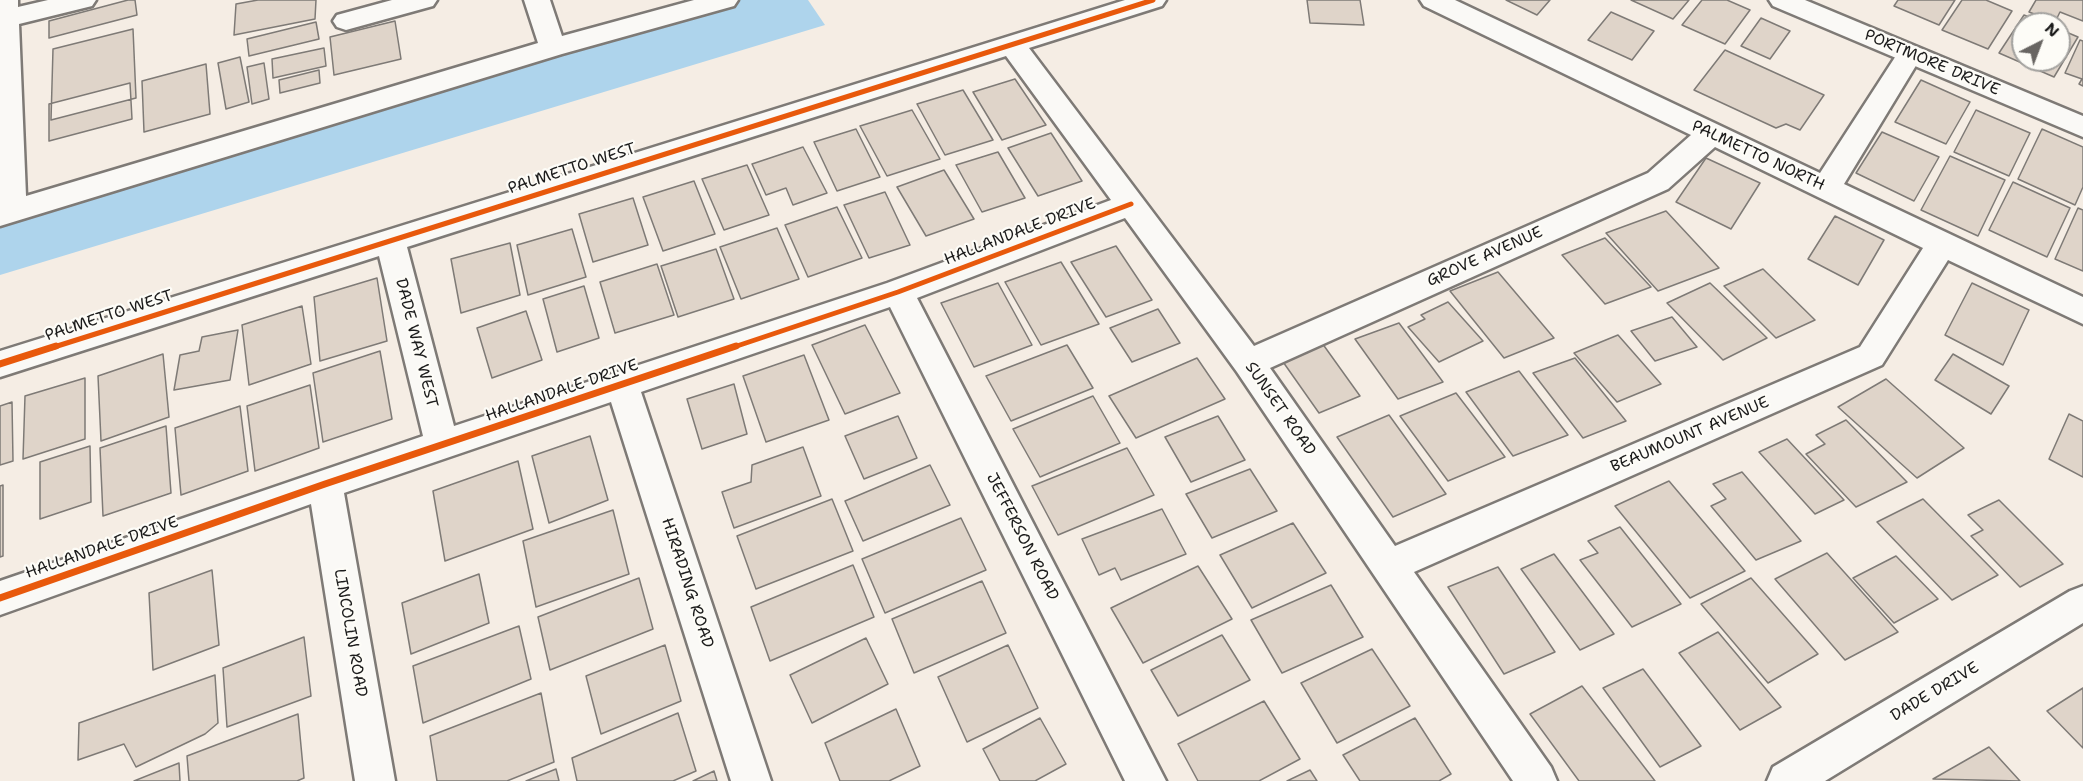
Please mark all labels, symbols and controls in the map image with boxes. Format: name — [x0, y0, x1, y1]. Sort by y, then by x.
north arrow — [2011, 12, 2071, 72]
text: N — [2040, 18, 2064, 42]
street label: PORTMORE DRIVE — [1861, 26, 2003, 100]
street label: PALMETTO NORTH — [1688, 117, 1828, 195]
street label: PALMETTO WEST — [506, 139, 638, 199]
street label: HALLANDALE DRIVE — [942, 194, 1098, 270]
street label: GROVE AVENUE — [1424, 223, 1546, 291]
street label: DADE WAY WEST — [391, 276, 441, 410]
street label: PALMETTO WEST — [43, 286, 175, 346]
street label: HALLANDALE DRIVE — [483, 356, 641, 426]
street label: SUNSET ROAD — [1241, 358, 1319, 460]
street label: BEAUMOUNT AVENUE — [1608, 393, 1772, 477]
street label: JEFFERSON ROAD — [982, 470, 1062, 604]
street label: HALLANDALE DRIVE — [23, 513, 181, 583]
street label: HIRADING ROAD — [657, 515, 717, 651]
street label: LINCOLIN ROAD — [329, 567, 371, 699]
street label: DADE DRIVE — [1887, 658, 1983, 726]

